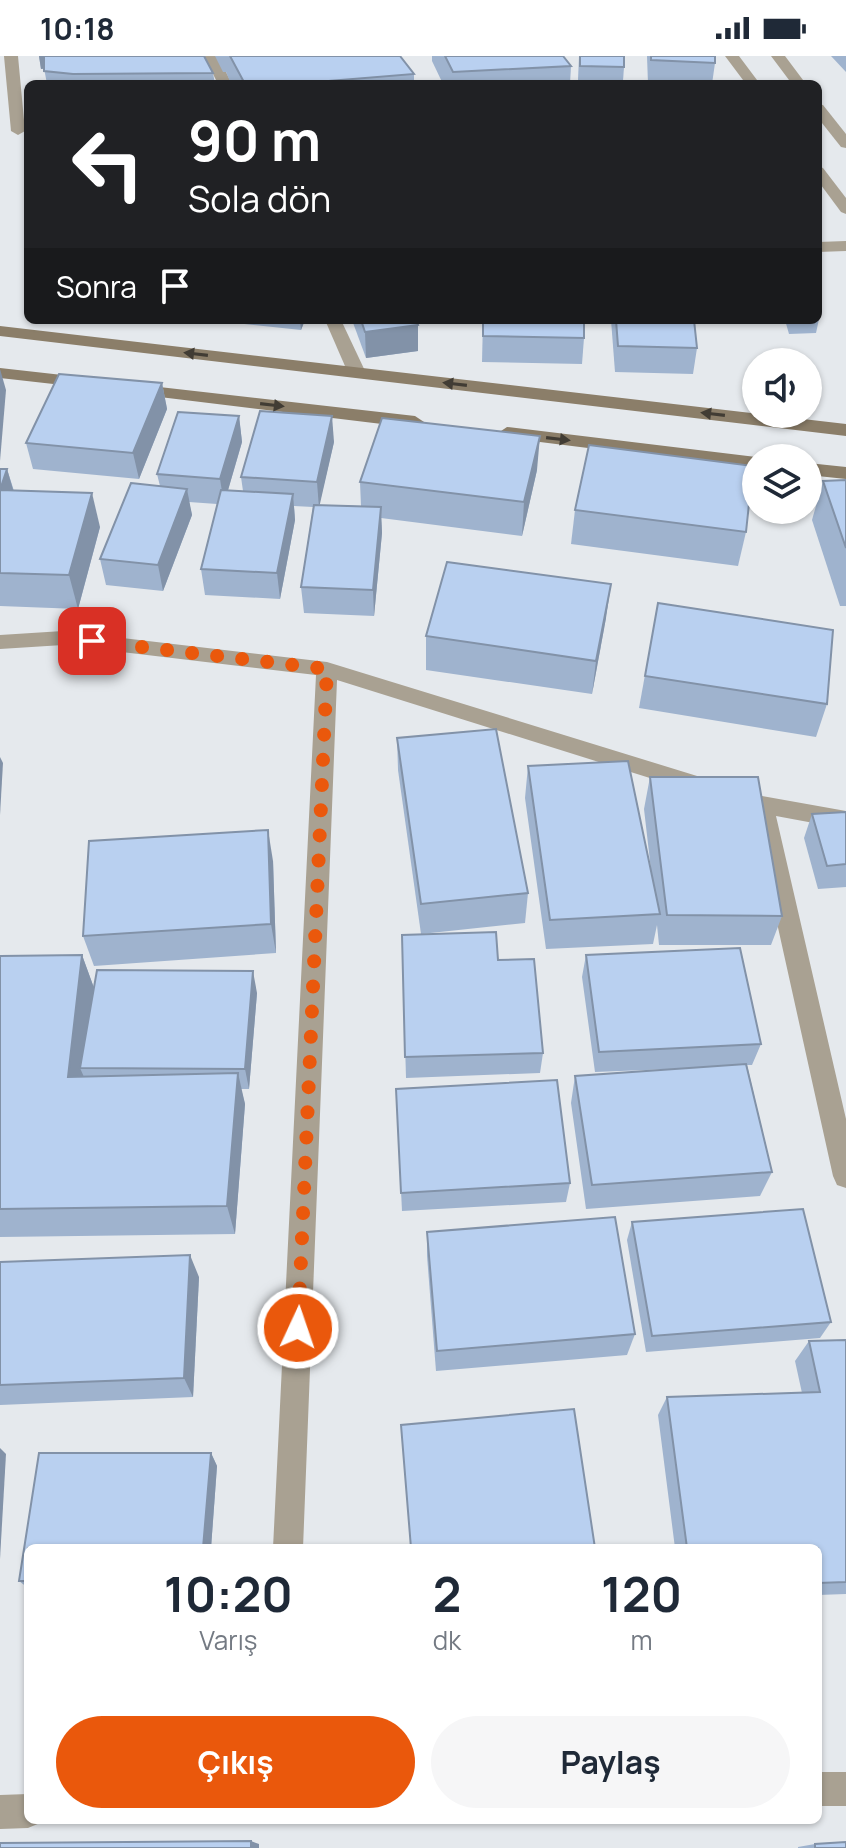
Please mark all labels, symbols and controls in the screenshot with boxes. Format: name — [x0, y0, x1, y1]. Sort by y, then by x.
text: 10:18 — [40, 8, 115, 49]
text: 90 m — [188, 101, 321, 178]
icon: left — [56, 112, 160, 216]
text: Sola dön — [188, 174, 331, 223]
icon: arrive — [153, 264, 197, 308]
text: Sonra — [56, 266, 137, 307]
one-way arrow — [184, 347, 209, 360]
map controls — [742, 348, 822, 524]
button: sound — [742, 348, 822, 428]
one-way arrow — [442, 377, 467, 390]
one-way arrow — [260, 399, 285, 412]
one-way arrow — [700, 408, 725, 421]
one-way arrow — [546, 433, 571, 446]
button: layers — [742, 444, 822, 524]
pin — [58, 607, 126, 675]
icon: arrive — [70, 619, 114, 663]
position arrow — [256, 1286, 340, 1370]
text: 10:20 — [164, 1561, 293, 1626]
text: 2 — [433, 1561, 461, 1626]
text: 120 — [601, 1561, 682, 1626]
text: Varış — [199, 1622, 257, 1658]
text: dk — [433, 1622, 461, 1658]
text: m — [631, 1622, 653, 1658]
button: Çıkış — [56, 1716, 415, 1808]
button: Paylaş — [431, 1716, 790, 1808]

